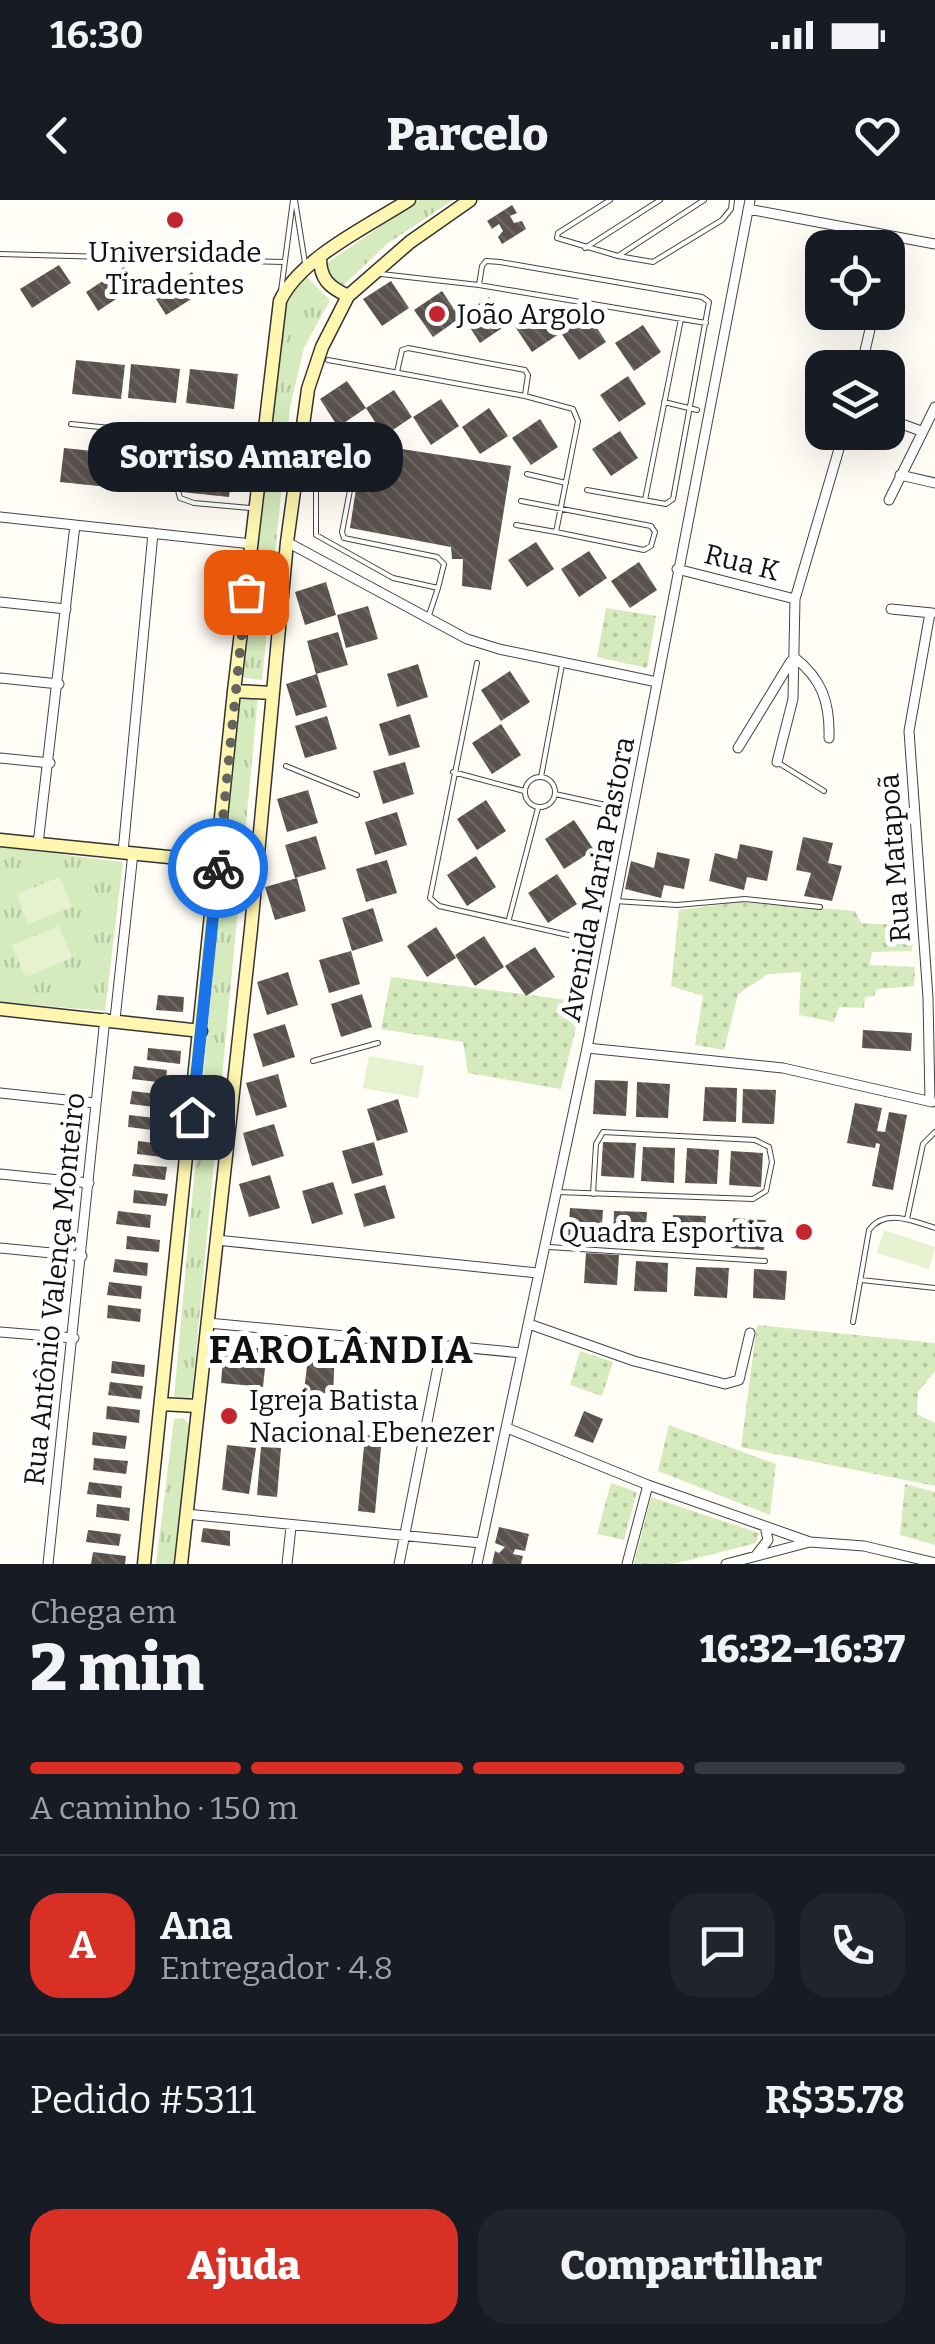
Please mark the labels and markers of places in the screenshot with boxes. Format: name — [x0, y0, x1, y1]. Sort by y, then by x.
marker: Universidade Tiradentes — [164, 209, 186, 231]
place label: Universidade Tiradentes — [88, 236, 262, 301]
place label: João Argolo — [456, 298, 606, 331]
marker: João Argolo — [426, 303, 448, 325]
callout: Sorriso Amarelo — [89, 422, 404, 492]
pin — [204, 550, 289, 635]
pin — [150, 1075, 235, 1160]
place label: Quadra Esportiva — [559, 1216, 784, 1249]
marker: Quadra Esportiva — [793, 1221, 815, 1243]
place label: Igreja Batista Nacional Ebenezer — [249, 1384, 494, 1449]
marker: Igreja Batista Nacional Ebenezer — [218, 1405, 240, 1427]

